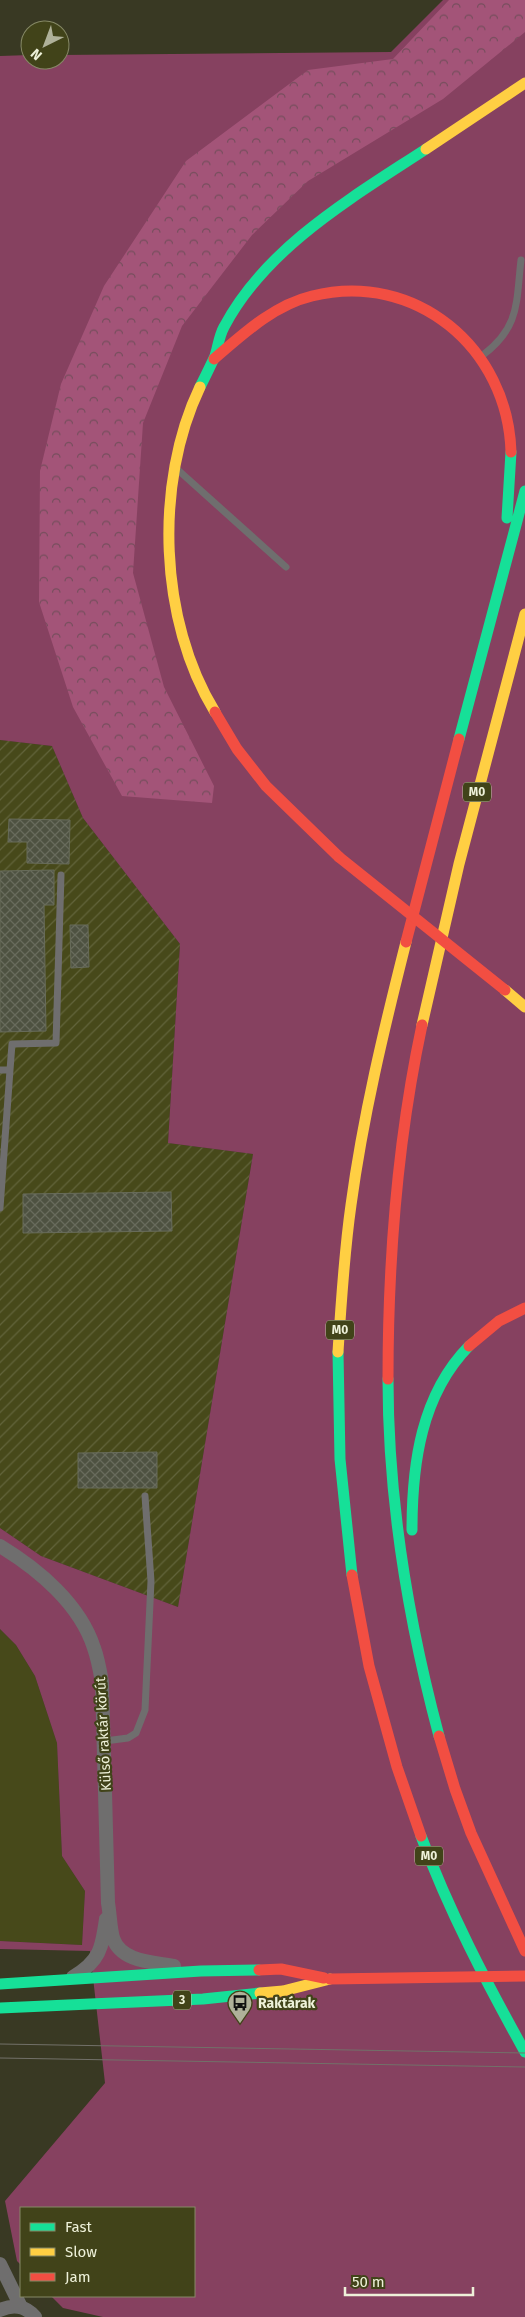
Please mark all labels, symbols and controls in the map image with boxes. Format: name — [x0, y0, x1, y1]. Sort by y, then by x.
north arrow — [20, 20, 70, 70]
text: N — [27, 45, 46, 64]
road number: M0 — [463, 782, 491, 802]
road number: M0 — [326, 1320, 354, 1340]
street label: Külső raktár körút — [92, 1676, 115, 1791]
road number: M0 — [415, 1846, 443, 1865]
road number: 3 — [173, 1990, 191, 2010]
bus stop icon: Raktárak — [227, 1990, 253, 2024]
place label: Raktárak — [258, 1995, 316, 2012]
legend — [20, 2207, 195, 2297]
text: Fast — [65, 2218, 92, 2236]
text: Slow — [65, 2243, 97, 2261]
scale bar — [345, 2264, 472, 2296]
text: Jam — [65, 2268, 91, 2286]
text: 50 m — [352, 2273, 385, 2291]

